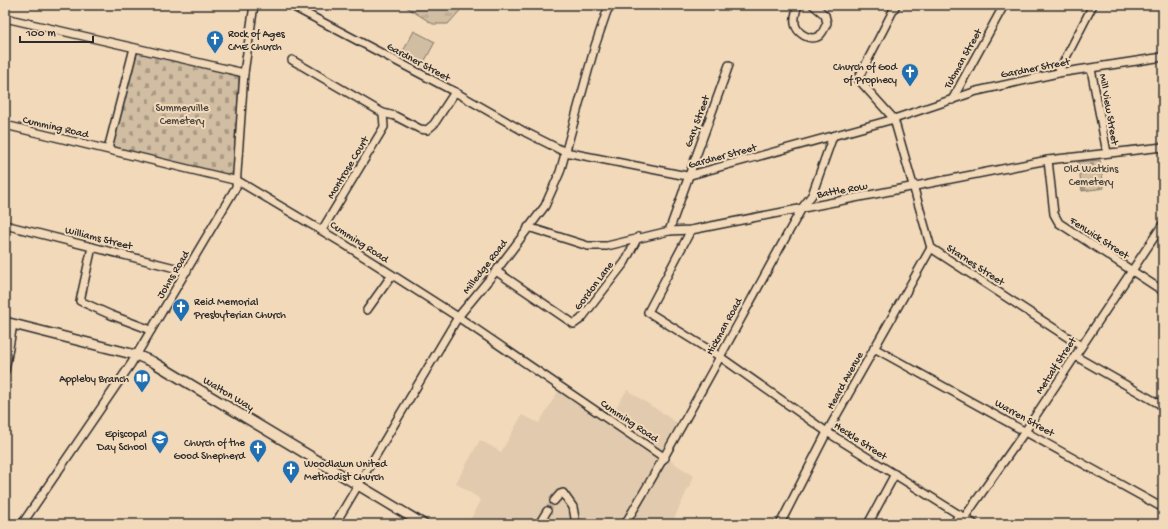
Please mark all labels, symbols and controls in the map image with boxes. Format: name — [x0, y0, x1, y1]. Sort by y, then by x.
scale bar — [20, 18, 93, 44]
street label: Tubman Street — [942, 26, 986, 92]
text: 100 m — [25, 27, 56, 41]
place label: Rock of Ages CME Church — [228, 28, 286, 54]
church icon: Rock of Ages CME Church — [205, 29, 225, 54]
street label: Gardner Street — [384, 41, 453, 85]
street label: Gardner Street — [1000, 56, 1072, 82]
place label: Church of God of Prophecy — [833, 61, 899, 87]
church icon: Church of God of Prophecy — [900, 62, 920, 87]
street label: Mill View Street — [1096, 73, 1120, 147]
street label: Gary Street — [683, 93, 713, 149]
park label: Summerville Cemetery — [155, 103, 209, 128]
street label: Cumming Road — [21, 115, 91, 142]
street label: Montrose Court — [325, 134, 373, 201]
street label: Gardner Street — [687, 142, 759, 172]
park label: Old Watkins Cemetery — [1064, 164, 1119, 189]
street label: Battle Row — [815, 181, 869, 202]
street label: Fenwick Street — [1066, 215, 1132, 263]
street label: Cumming Road — [327, 219, 392, 267]
street label: Williams Street — [64, 225, 135, 253]
street label: Milledge Road — [461, 236, 511, 297]
street label: Starnes Street — [944, 243, 1007, 290]
street label: Johns Road — [155, 248, 193, 301]
street label: Gordon Lane — [572, 259, 617, 313]
street label: Hickman Road — [704, 295, 746, 357]
church icon: Reid Memorial Presbyterian Church — [171, 297, 191, 322]
place label: Reid Memorial Presbyterian Church — [193, 297, 286, 322]
street label: Metcalf Street — [1033, 334, 1080, 397]
street label: Heard Avenue — [825, 350, 867, 412]
library icon: Appleby Branch — [132, 368, 152, 393]
place label: Appleby Branch — [59, 374, 129, 386]
street label: Walton Way — [201, 375, 256, 415]
street label: Warren Street — [992, 397, 1057, 441]
street label: Cumming Road — [598, 398, 661, 446]
street label: Heckle Street — [831, 420, 890, 464]
place label: Episcopal Day School — [96, 429, 148, 454]
school or university icon: Episcopal Day School — [150, 429, 170, 454]
place label: Church of the Good Shepherd — [174, 437, 247, 463]
church icon: Church of the Good Shepherd — [248, 438, 268, 463]
church icon: Woodlawn United Methodist Church — [281, 459, 301, 484]
place label: Woodlawn United Methodist Church — [304, 459, 388, 484]

